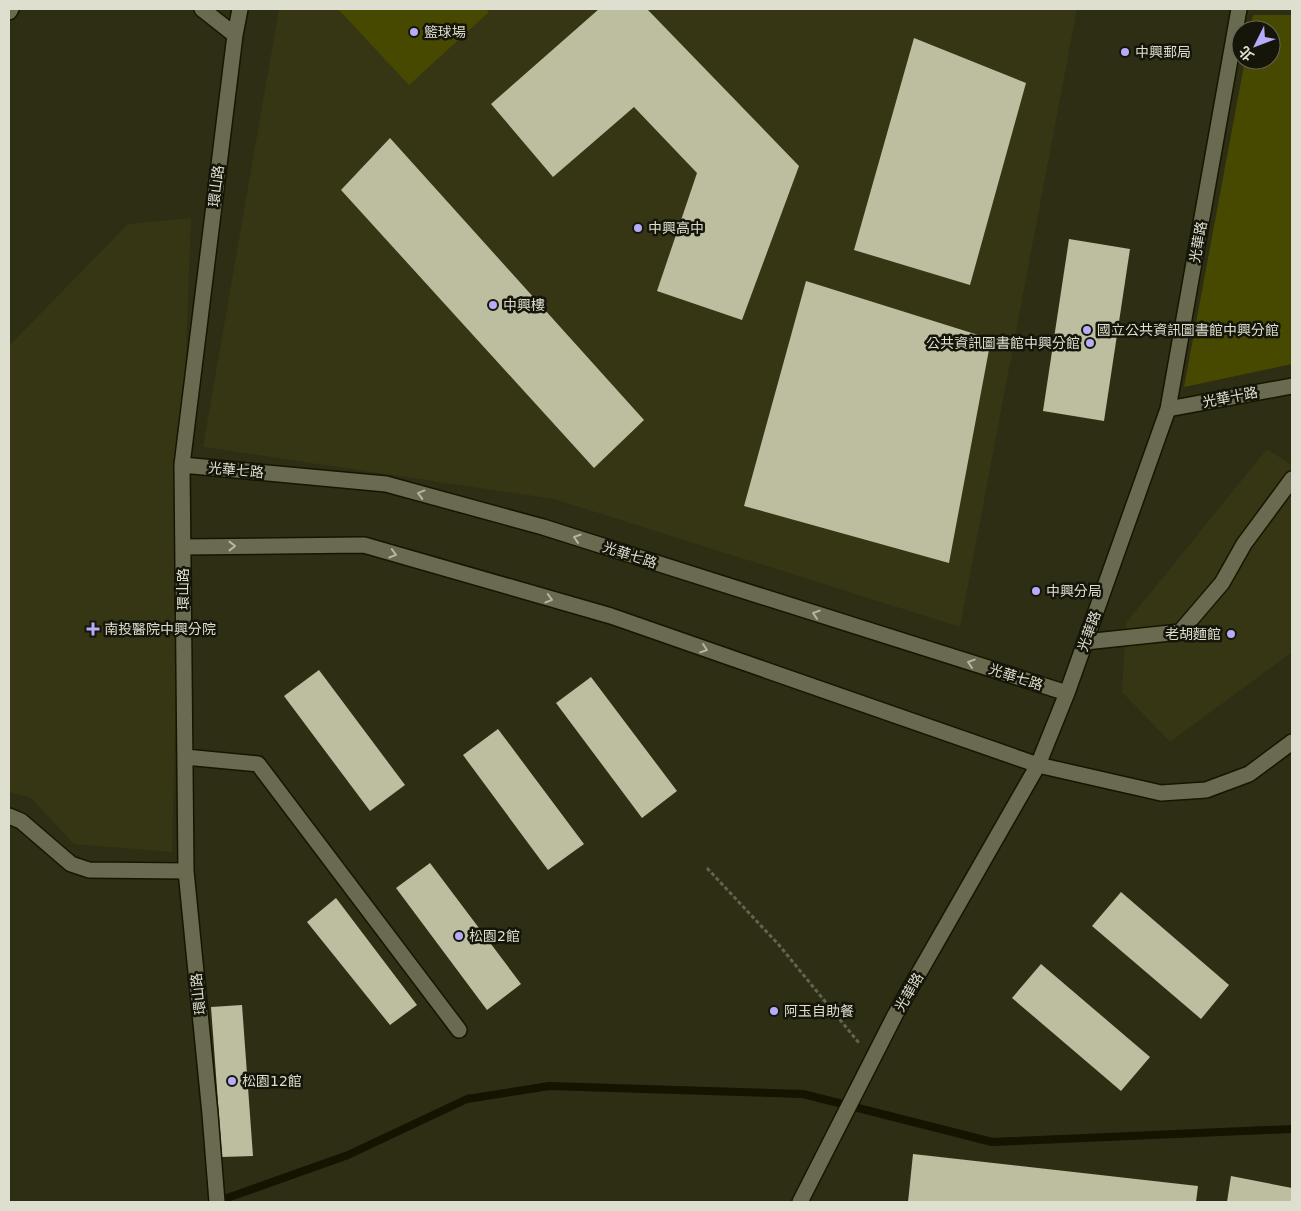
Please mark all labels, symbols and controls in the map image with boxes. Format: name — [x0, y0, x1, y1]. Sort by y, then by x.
north arrow — [1231, 20, 1281, 70]
place label: 籃球場 — [424, 24, 466, 40]
marker: 籃球場 — [408, 26, 420, 38]
text: 北 — [1236, 43, 1257, 64]
place label: 中興郵局 — [1135, 44, 1191, 60]
marker: 中興郵局 — [1119, 46, 1131, 58]
street label: 環山路 — [206, 164, 226, 208]
place label: 中興高中 — [648, 220, 704, 236]
street label: 光華路 — [1186, 220, 1210, 264]
marker: 中興高中 — [632, 222, 644, 234]
place label: 中興樓 — [503, 297, 545, 313]
marker: 中興樓 — [487, 299, 499, 311]
place label: 國立公共資訊圖書館中興分館 — [1097, 322, 1279, 338]
marker: 國立公共資訊圖書館中興分館 — [1081, 324, 1093, 336]
place label: 公共資訊圖書館中興分館 — [926, 335, 1080, 351]
marker: 公共資訊圖書館中興分館 — [1084, 337, 1096, 349]
street label: 光華十路 — [1201, 384, 1259, 410]
street label: 光華七路 — [207, 460, 265, 480]
one-way arrow — [417, 489, 425, 500]
one-way arrow — [574, 534, 582, 544]
street label: 光華七路 — [601, 539, 659, 571]
one-way arrow — [228, 541, 236, 551]
one-way arrow — [389, 548, 397, 558]
street label: 環山路 — [175, 568, 191, 610]
place label: 中興分局 — [1046, 583, 1102, 599]
marker: 中興分局 — [1030, 585, 1042, 597]
one-way arrow — [545, 593, 553, 603]
one-way arrow — [812, 609, 820, 619]
street label: 光華路 — [1074, 609, 1104, 653]
place label: 南投醫院中興分院 — [104, 621, 216, 637]
marker: 南投醫院中興分院 — [86, 622, 100, 636]
place label: 老胡麵館 — [1165, 626, 1221, 642]
marker: 老胡麵館 — [1225, 628, 1237, 640]
one-way arrow — [699, 643, 708, 653]
one-way arrow — [967, 658, 975, 668]
street label: 光華七路 — [987, 661, 1045, 693]
place label: 松園2館 — [469, 928, 520, 944]
marker: 松園2館 — [453, 930, 465, 942]
street label: 光華路 — [892, 970, 926, 1014]
street label: 環山路 — [188, 972, 208, 1016]
place label: 阿玉自助餐 — [784, 1003, 854, 1019]
marker: 阿玉自助餐 — [768, 1005, 780, 1017]
place label: 松園12館 — [242, 1073, 302, 1089]
marker: 松園12館 — [226, 1075, 238, 1087]

